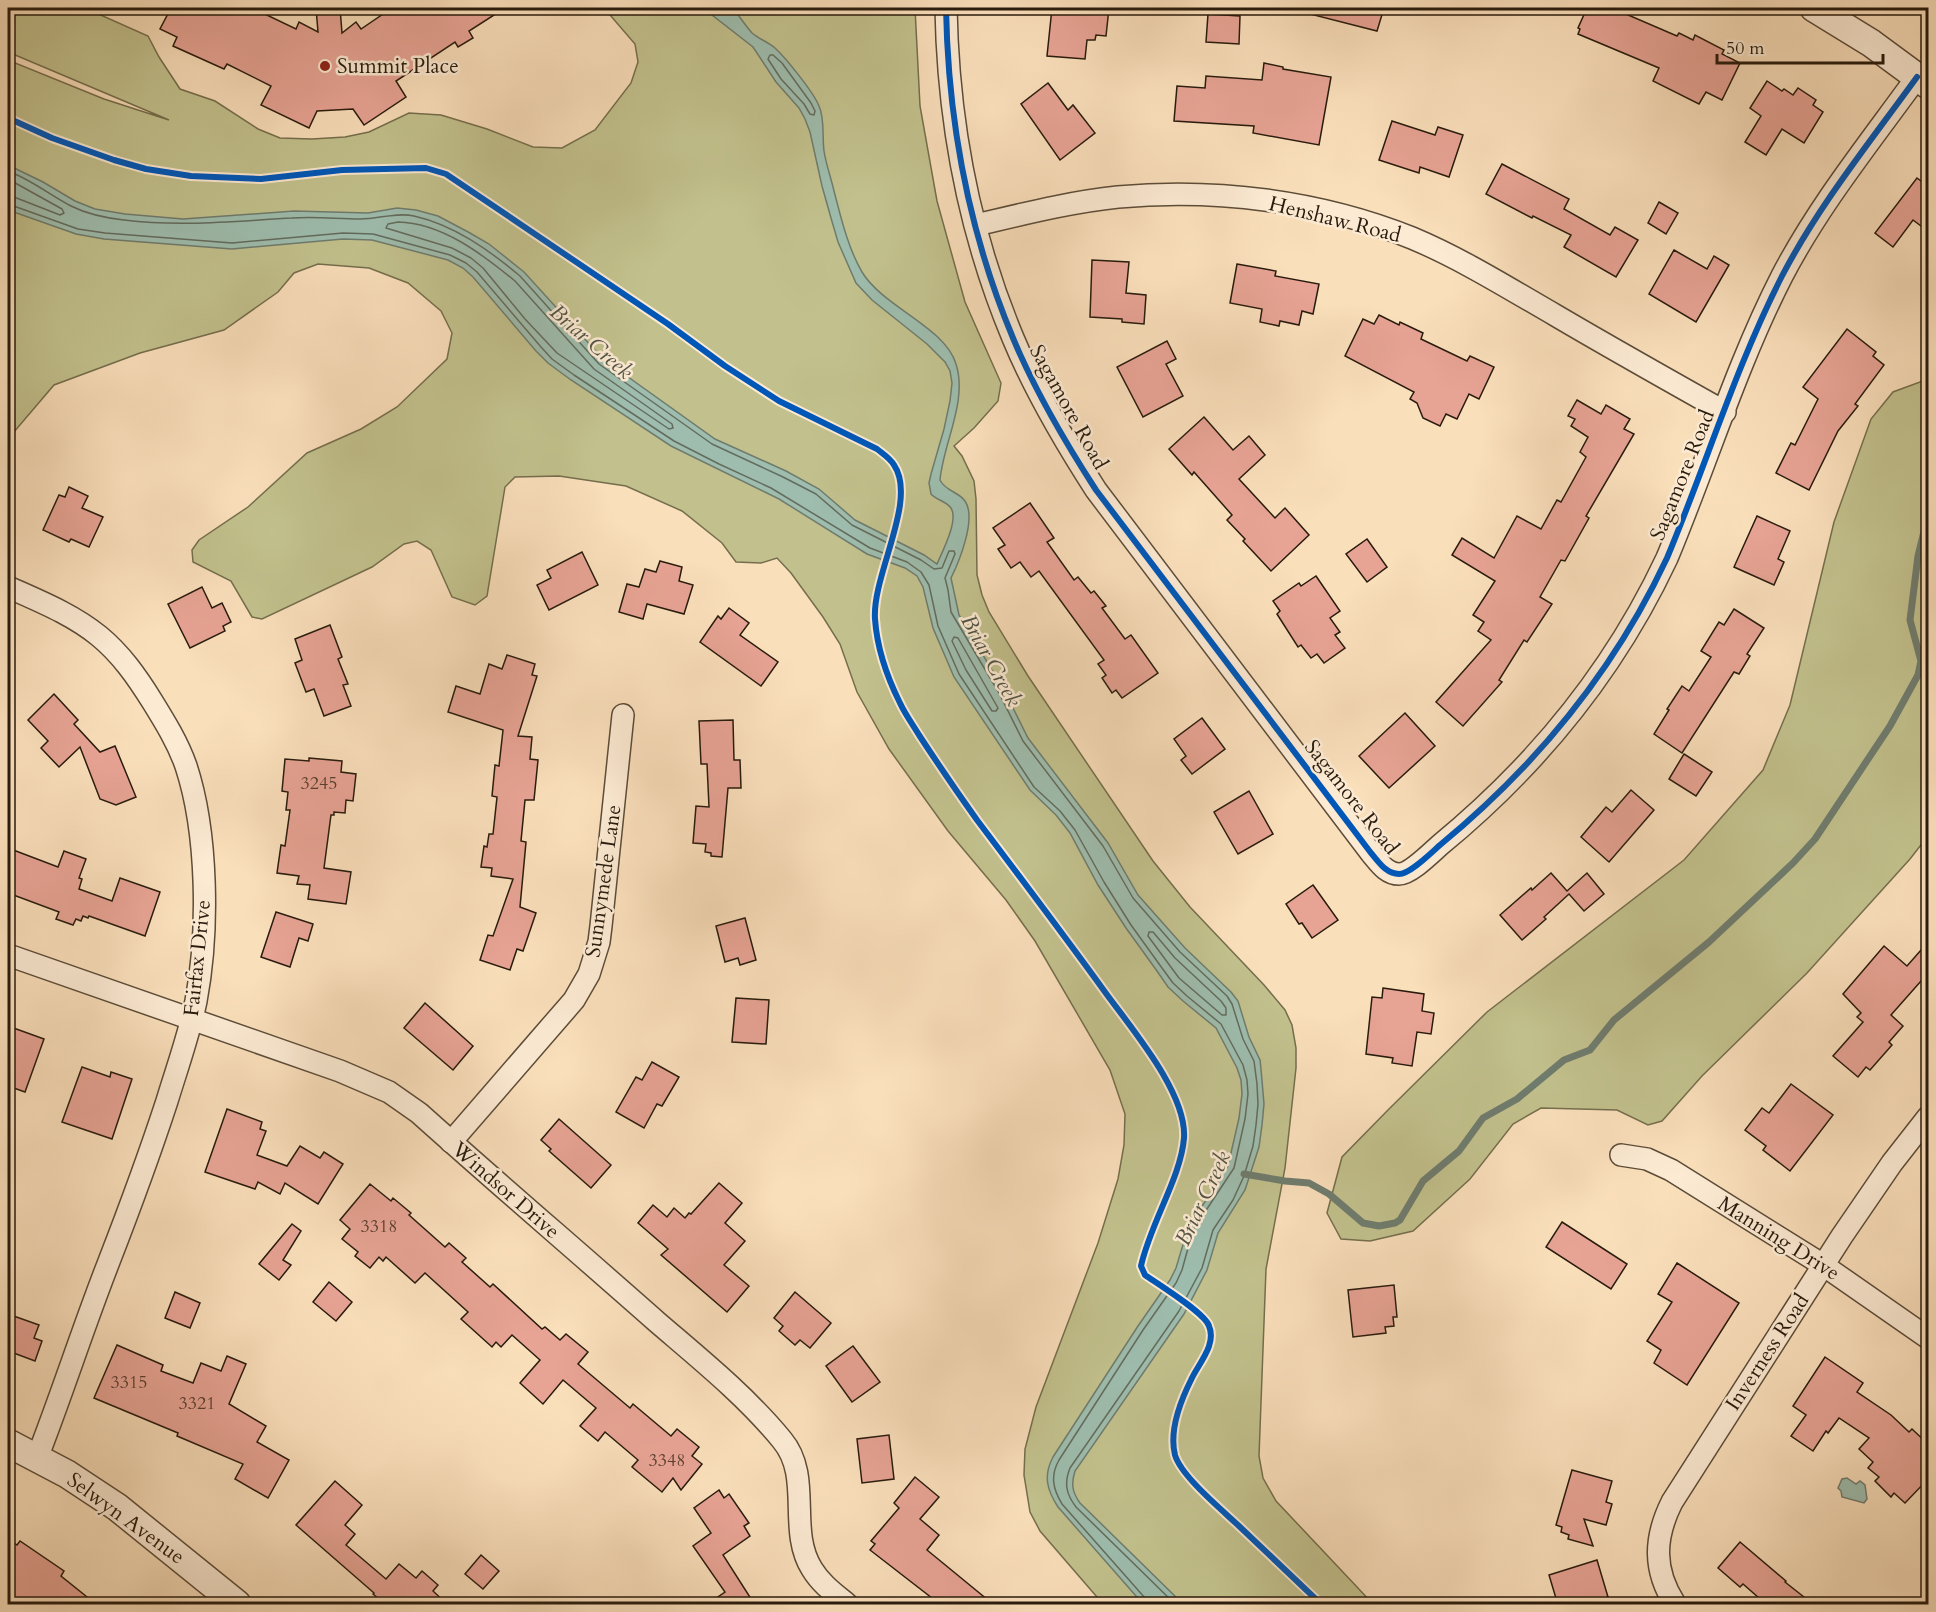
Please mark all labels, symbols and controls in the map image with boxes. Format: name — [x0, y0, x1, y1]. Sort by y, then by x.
scale bar — [1717, 27, 1884, 65]
text: 50 m — [1726, 36, 1765, 61]
place label: Summit Place — [337, 52, 459, 81]
marker: Summit Place — [318, 59, 332, 73]
street label: Henshaw Road — [1266, 189, 1404, 250]
water label: Briar Creek — [543, 297, 640, 386]
street label: Sagamore Road — [1022, 340, 1115, 475]
street label: Sagamore Road — [1643, 406, 1722, 545]
water label: Briar Creek — [953, 609, 1029, 712]
street label: Sagamore Road — [1298, 734, 1406, 861]
house number: 3245 — [301, 771, 337, 796]
street label: Sunnymede Lane — [578, 803, 629, 959]
street label: Fairfax Drive — [177, 898, 218, 1018]
street label: Windsor Drive — [445, 1135, 566, 1246]
water label: Briar Creek — [1168, 1146, 1238, 1251]
street label: Manning Drive — [1712, 1189, 1845, 1287]
house number: 3318 — [361, 1214, 397, 1239]
street label: Inverness Road — [1719, 1288, 1816, 1416]
house number: 3315 — [111, 1370, 147, 1395]
house number: 3321 — [179, 1391, 215, 1416]
house number: 3348 — [649, 1448, 685, 1473]
street label: Selwyn Avenue — [61, 1466, 190, 1571]

